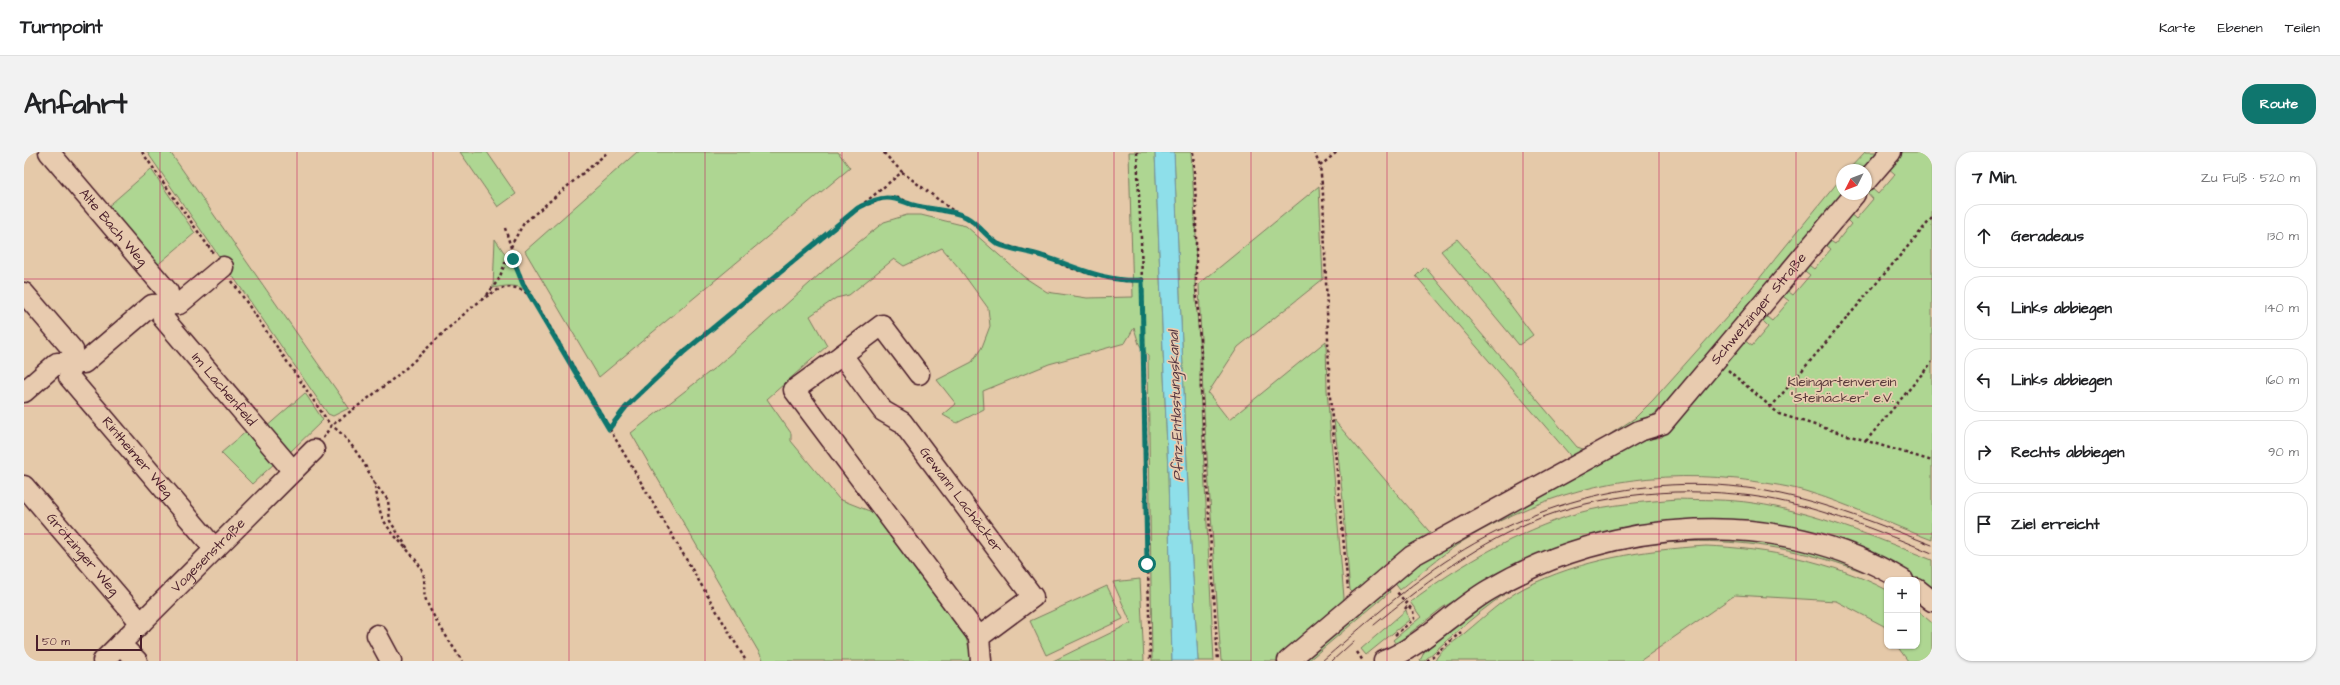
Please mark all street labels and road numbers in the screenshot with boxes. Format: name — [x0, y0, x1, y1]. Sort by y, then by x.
street label: Alte Bach Weg — [74, 184, 152, 271]
street label: Schwetzinger Straße — [1706, 248, 1812, 369]
street label: Im Lachenfeld — [187, 348, 261, 431]
street label: Rintheimer Weg — [97, 412, 178, 503]
street label: Gewann Lachäcker — [915, 443, 1008, 557]
street label: Grötzinger Weg — [41, 509, 124, 600]
street label: Vogesenstraße — [167, 514, 250, 597]

